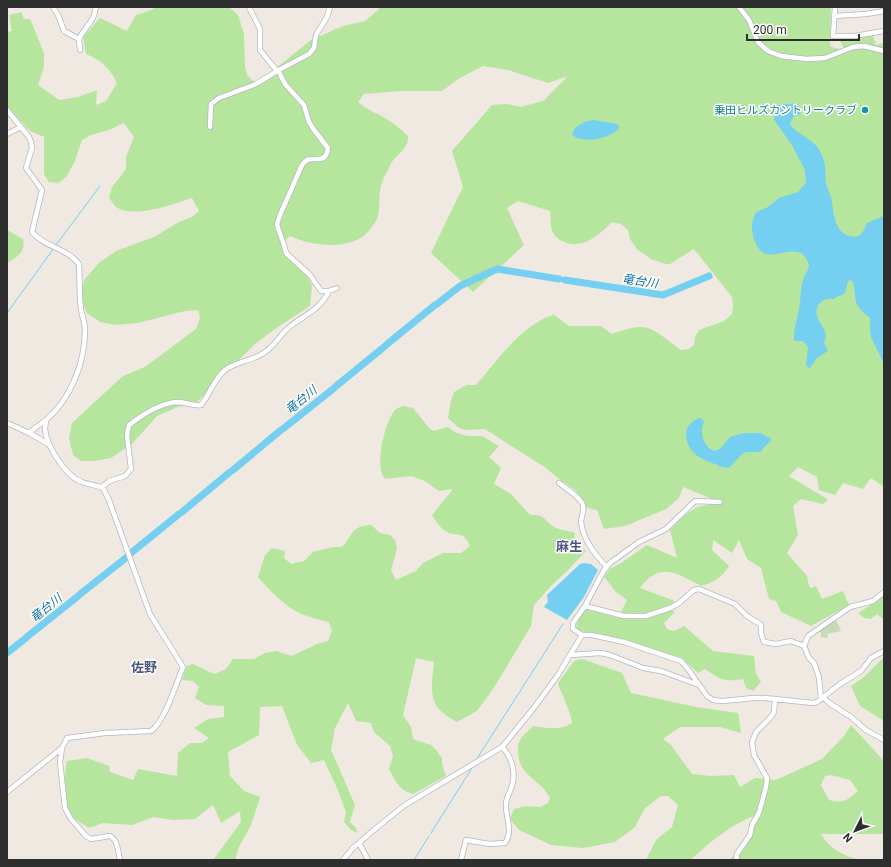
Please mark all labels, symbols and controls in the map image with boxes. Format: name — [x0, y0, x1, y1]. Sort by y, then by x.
scale bar — [747, 16, 859, 42]
text: 200 m — [753, 23, 787, 37]
place label: 乗田ヒルズカントリークラブ — [714, 104, 857, 117]
marker: 乗田ヒルズカントリークラブ — [860, 105, 870, 115]
water label: 竜台川 — [621, 271, 661, 291]
water label: 竜台川 — [283, 382, 321, 417]
district label: 麻生 — [556, 539, 582, 554]
water label: 竜台川 — [28, 590, 66, 625]
district label: 佐野 — [131, 660, 157, 675]
north arrow — [835, 811, 875, 851]
text: N — [840, 830, 855, 845]

